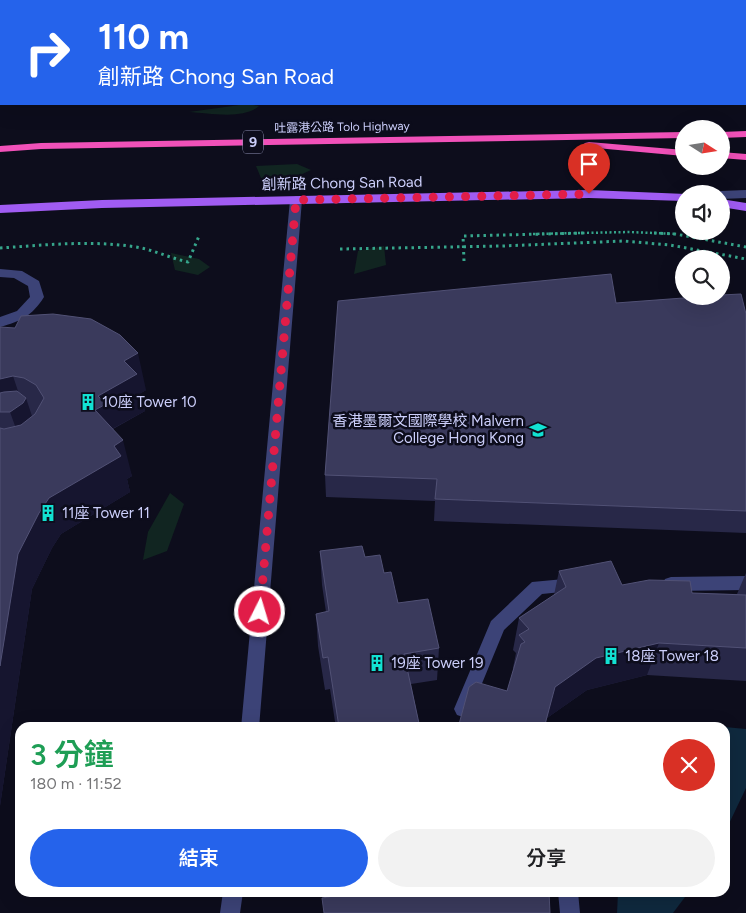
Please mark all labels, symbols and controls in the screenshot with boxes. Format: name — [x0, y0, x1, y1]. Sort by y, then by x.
text: 110 m — [98, 16, 189, 58]
icon: right — [15, 20, 80, 85]
text: 創新路 Chong San Road — [98, 63, 334, 90]
street label: 吐露港公路 Tolo Highway — [274, 119, 411, 135]
north arrow — [675, 120, 730, 175]
map controls — [675, 120, 730, 305]
road number: 9 — [243, 130, 263, 154]
pin — [568, 143, 610, 194]
icon: arrive — [575, 150, 603, 178]
street label: 創新路 Chong San Road — [261, 173, 423, 193]
button: sound — [675, 185, 730, 240]
button: search — [675, 250, 730, 305]
building icon: 10座 Tower 10 — [78, 392, 98, 412]
place label: 10座 Tower 10 — [102, 393, 197, 411]
place label: 香港墨爾文國際學校 Malvern College Hong Kong — [332, 412, 524, 447]
school or university icon: 香港墨爾文國際學校 Malvern College Hong Kong — [528, 420, 548, 440]
building icon: 11座 Tower 11 — [38, 503, 58, 523]
place label: 11座 Tower 11 — [62, 504, 150, 522]
position arrow — [233, 585, 285, 637]
building icon: 18座 Tower 18 — [601, 646, 621, 666]
place label: 18座 Tower 18 — [625, 647, 719, 665]
building icon: 19座 Tower 19 — [367, 653, 387, 673]
place label: 19座 Tower 19 — [391, 654, 483, 672]
text: 3 分鐘 — [30, 736, 114, 773]
button: close — [663, 739, 715, 791]
text: 180 m · 11:52 — [30, 774, 122, 793]
button: 結束 — [30, 829, 368, 887]
button: 分享 — [378, 829, 715, 887]

